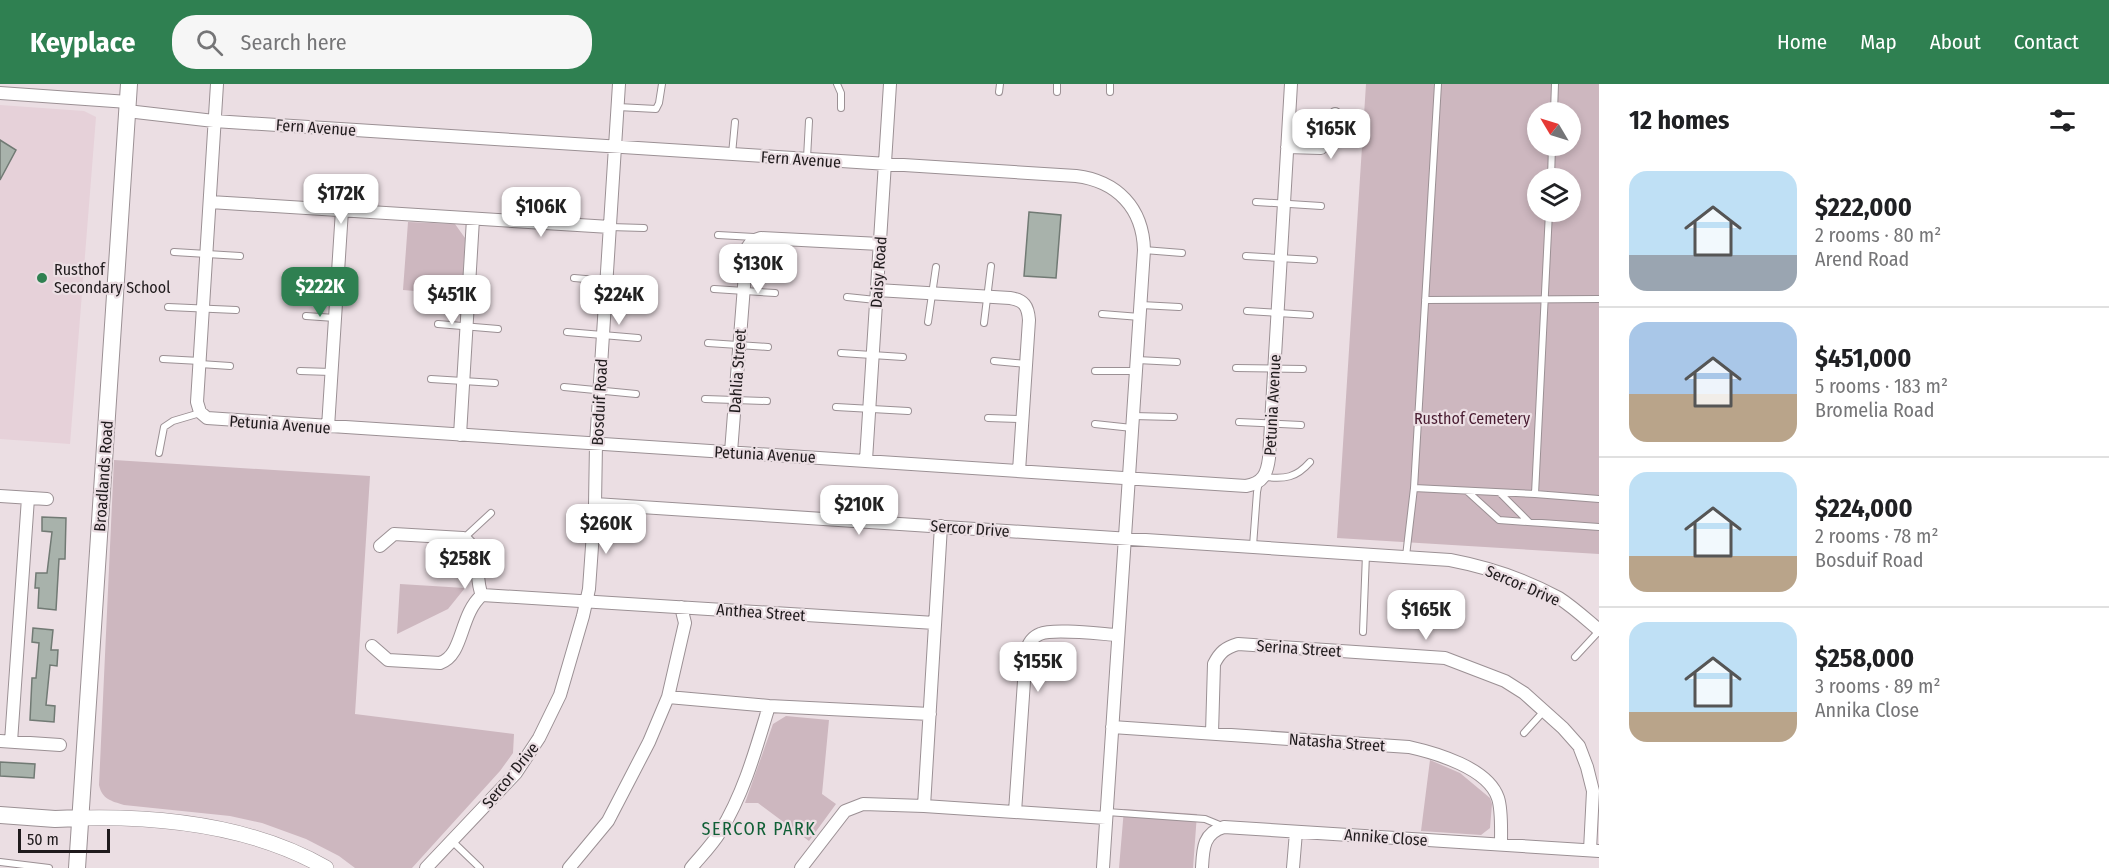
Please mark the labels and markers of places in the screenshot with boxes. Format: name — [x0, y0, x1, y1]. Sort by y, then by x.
pin: $165K — [1289, 109, 1373, 160]
pin: $172K — [299, 174, 383, 225]
pin: $106K — [499, 187, 583, 238]
pin: $130K — [716, 244, 800, 295]
place label: Rusthof Secondary School — [54, 260, 170, 297]
pin: $222K — [278, 267, 362, 318]
marker: Rusthof Secondary School — [35, 271, 49, 285]
pin: $451K — [410, 275, 494, 326]
pin: $224K — [577, 275, 661, 326]
pin: $210K — [817, 485, 901, 536]
pin: $260K — [564, 504, 648, 555]
pin: $258K — [423, 539, 507, 590]
pin: $165K — [1384, 590, 1468, 641]
pin: $155K — [996, 642, 1080, 693]

